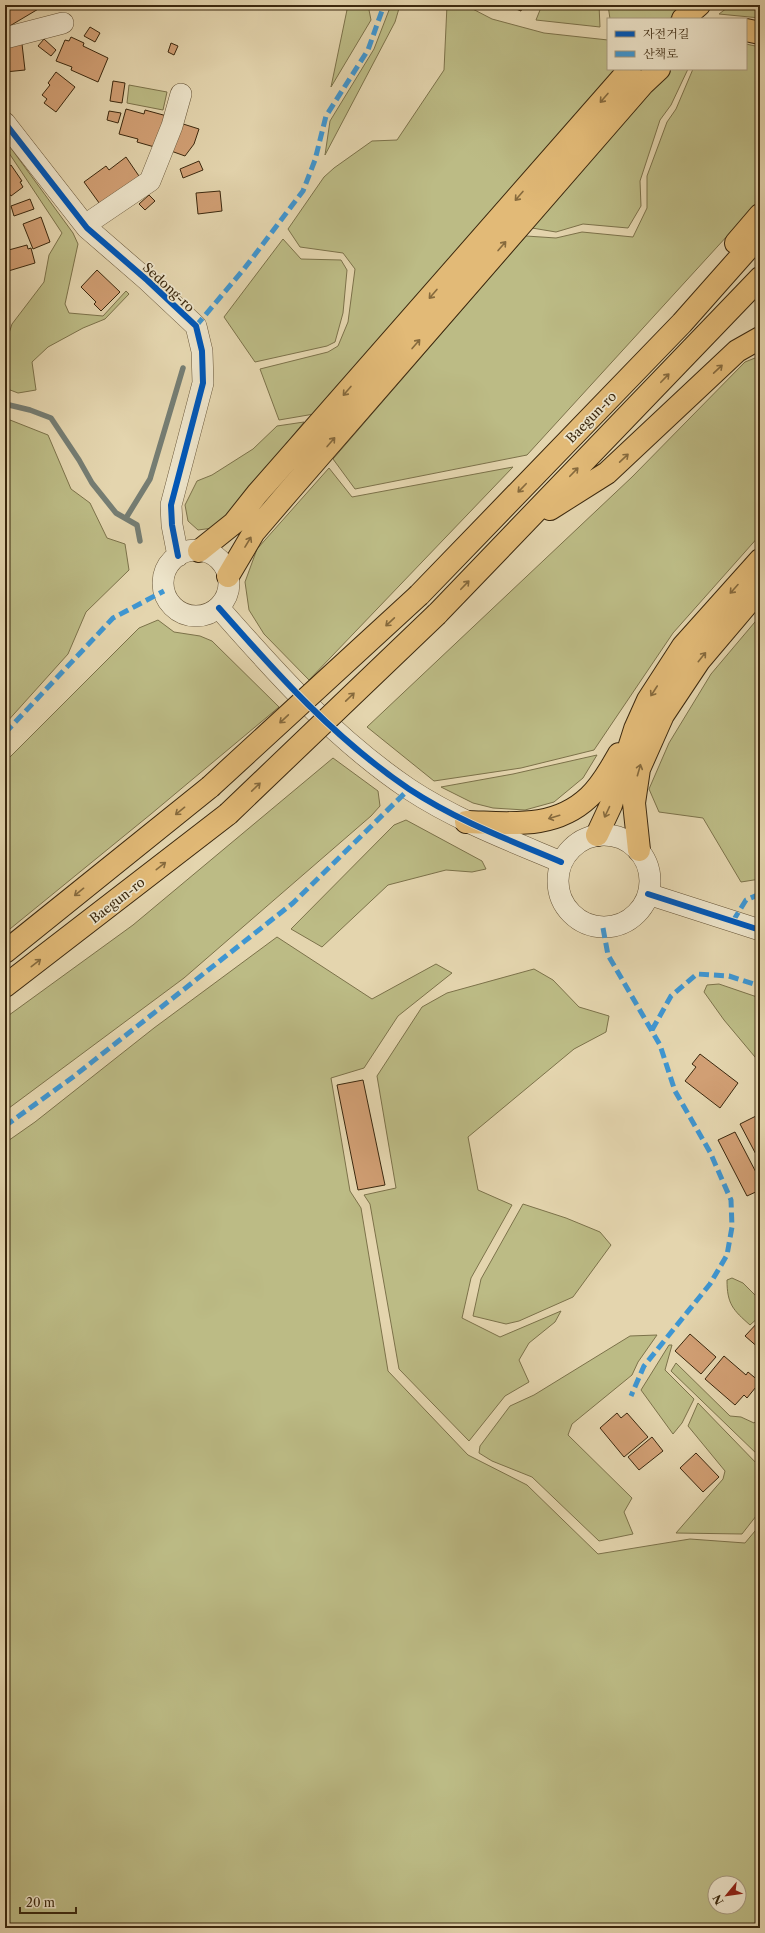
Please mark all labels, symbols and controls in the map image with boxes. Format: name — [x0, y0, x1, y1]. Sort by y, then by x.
legend — [607, 18, 747, 70]
text: 자전거길 — [643, 26, 689, 41]
text: 산책로 — [643, 46, 678, 61]
one-way arrow — [600, 93, 609, 104]
one-way arrow — [514, 191, 523, 201]
one-way arrow — [497, 241, 506, 251]
street label: Sedong-ro — [140, 259, 198, 315]
one-way arrow — [428, 288, 437, 299]
one-way arrow — [412, 339, 421, 349]
one-way arrow — [713, 364, 723, 373]
one-way arrow — [660, 373, 670, 383]
one-way arrow — [343, 386, 352, 396]
street label: Baegun-ro — [563, 388, 620, 446]
one-way arrow — [326, 437, 336, 447]
one-way arrow — [619, 453, 629, 463]
one-way arrow — [569, 467, 579, 477]
one-way arrow — [518, 483, 527, 493]
one-way arrow — [245, 536, 253, 548]
one-way arrow — [460, 580, 469, 591]
one-way arrow — [730, 584, 739, 594]
one-way arrow — [385, 617, 395, 627]
one-way arrow — [698, 652, 707, 663]
one-way arrow — [649, 685, 657, 697]
one-way arrow — [345, 692, 355, 702]
one-way arrow — [279, 715, 289, 724]
one-way arrow — [636, 764, 644, 777]
one-way arrow — [251, 782, 261, 792]
one-way arrow — [603, 806, 610, 818]
one-way arrow — [174, 807, 185, 815]
one-way arrow — [547, 814, 560, 821]
one-way arrow — [156, 862, 167, 870]
street label: Baegun-ro — [86, 874, 148, 926]
one-way arrow — [73, 888, 84, 897]
one-way arrow — [31, 958, 42, 967]
north arrow — [707, 1875, 747, 1915]
scale bar — [20, 1889, 76, 1915]
text: N — [710, 1892, 727, 1907]
text: 20 m — [26, 1895, 55, 1910]

